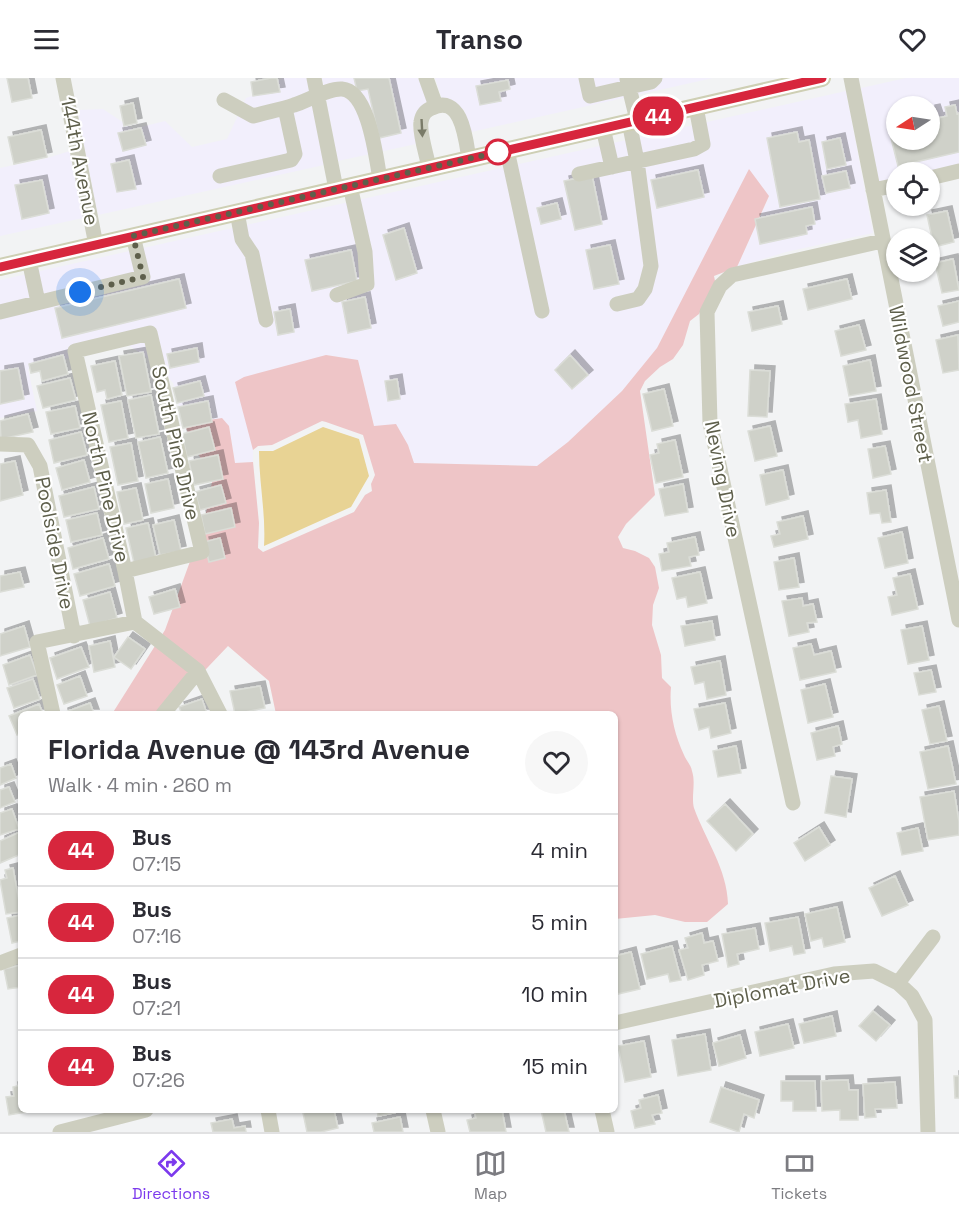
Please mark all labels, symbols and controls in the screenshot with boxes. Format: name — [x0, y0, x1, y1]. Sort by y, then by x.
text: Transo — [436, 22, 523, 57]
icon: menu — [30, 23, 63, 56]
icon: heart — [896, 23, 929, 56]
street label: 144th Avenue — [55, 95, 105, 227]
line badge: 44 — [631, 96, 685, 135]
north arrow — [886, 96, 940, 150]
map controls — [886, 96, 940, 282]
text: 44 — [645, 103, 671, 130]
one-way arrow — [418, 119, 427, 138]
unlabelled marker — [485, 139, 511, 165]
button: locate — [886, 162, 940, 216]
button: layers — [886, 228, 940, 282]
your location — [65, 277, 95, 307]
street label: Wildwood Street — [883, 303, 939, 465]
street label: South Pine Drive — [146, 363, 206, 523]
street label: North Pine Drive — [76, 409, 136, 565]
street label: Neving Drive — [699, 418, 747, 540]
street label: Poolside Drive — [29, 474, 81, 612]
text: Florida Avenue @ 143rd Avenue — [48, 731, 470, 767]
button: heart — [525, 731, 588, 794]
text: Walk · 4 min · 260 m — [48, 772, 232, 798]
text: Bus — [132, 823, 172, 851]
text: 4 min — [531, 836, 588, 864]
text: 44 — [68, 837, 94, 864]
text: 07:15 — [132, 851, 181, 877]
text: Bus — [132, 895, 172, 923]
text: 5 min — [531, 908, 588, 936]
text: 44 — [68, 909, 94, 936]
text: 07:16 — [132, 923, 181, 949]
street label: Diplomat Drive — [711, 962, 853, 1014]
text: Bus — [132, 967, 172, 995]
text: 10 min — [521, 980, 588, 1008]
text: 44 — [68, 981, 94, 1008]
text: 07:21 — [132, 995, 181, 1021]
text: Bus — [132, 1039, 172, 1067]
text: 15 min — [522, 1052, 588, 1080]
text: 44 — [68, 1053, 94, 1080]
text: 07:26 — [132, 1067, 185, 1093]
tab: Directions — [132, 1147, 210, 1204]
tab: Map — [474, 1147, 507, 1204]
tab: Tickets — [771, 1147, 827, 1204]

